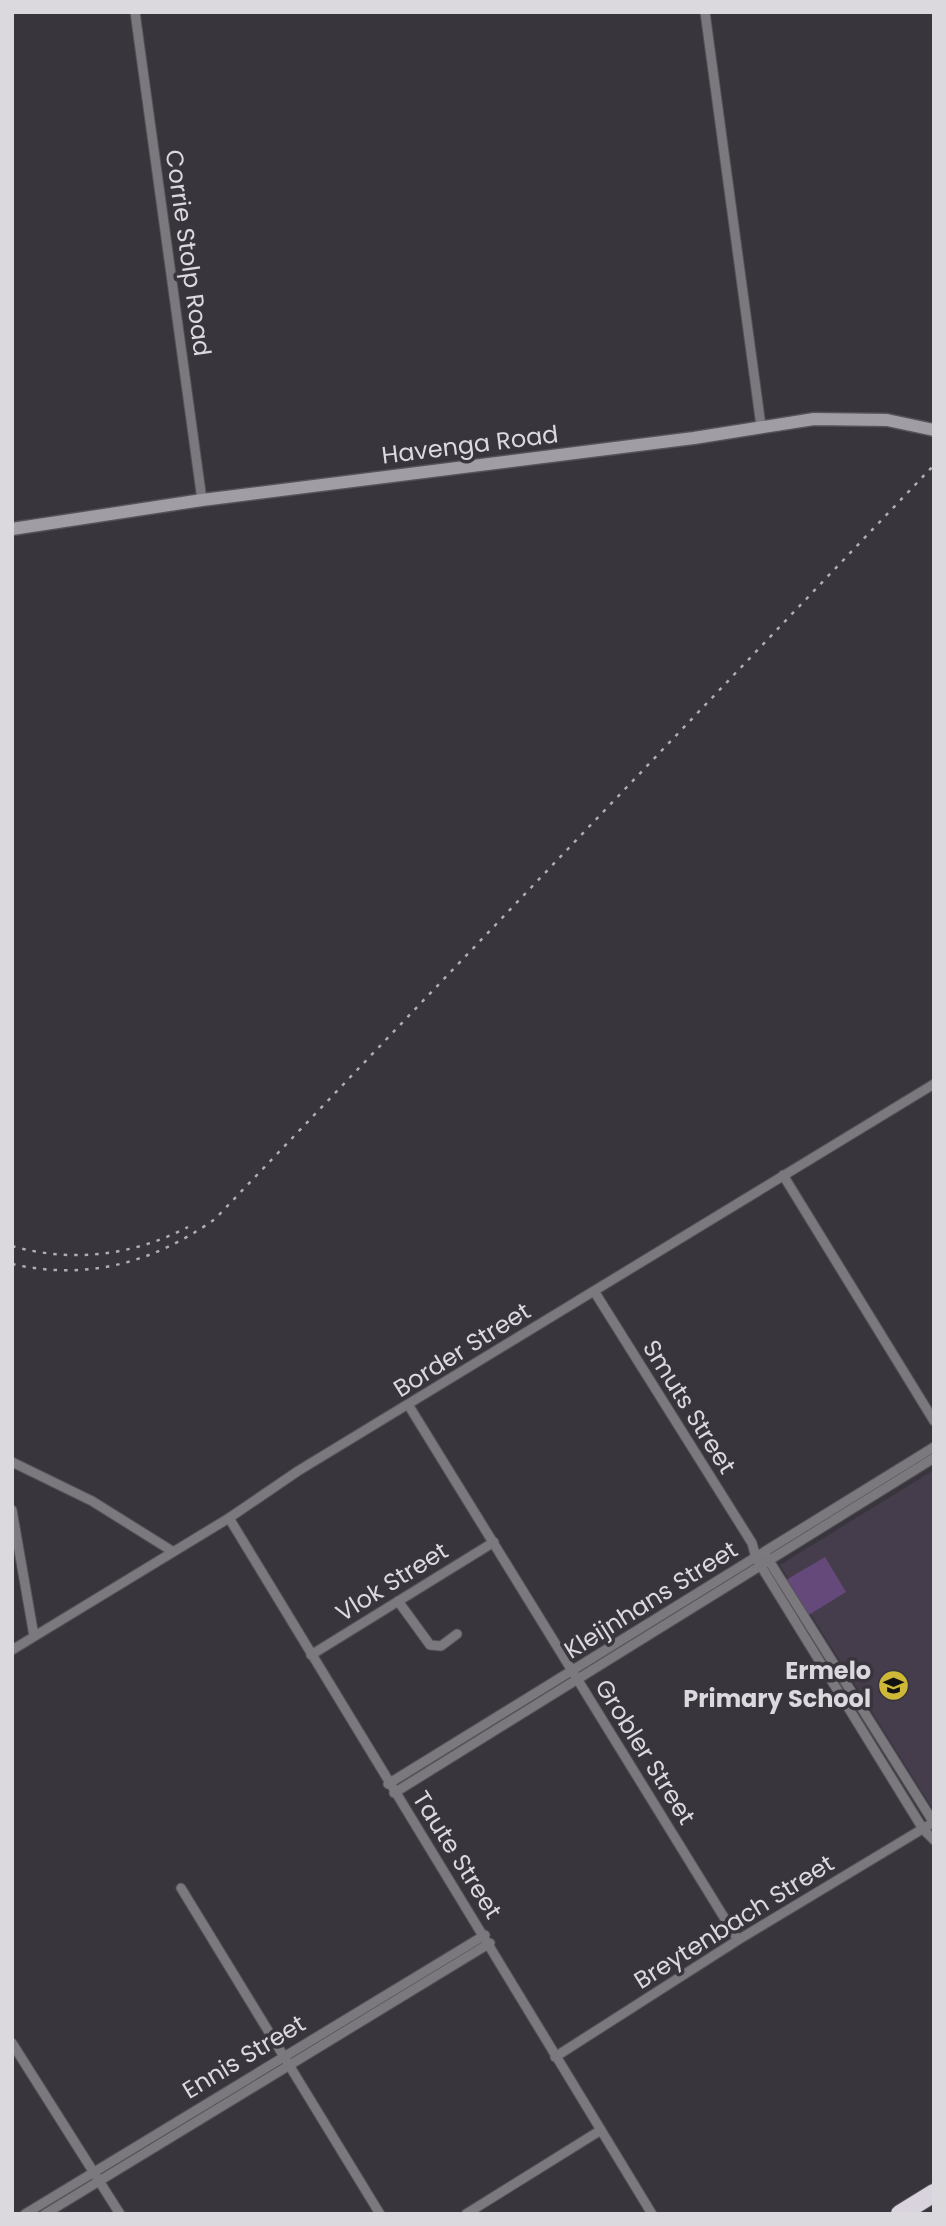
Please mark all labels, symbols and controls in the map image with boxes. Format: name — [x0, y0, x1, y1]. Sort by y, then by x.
street label: Corrie Stolp Road — [158, 148, 219, 358]
street label: Havenga Road — [380, 417, 560, 472]
street label: Border Street — [387, 1294, 537, 1405]
street label: Smuts Street — [635, 1333, 744, 1480]
street label: Kleijnhans Street — [558, 1533, 744, 1666]
street label: Vlok Street — [329, 1534, 454, 1629]
place label: Ermelo Primary School — [683, 1654, 871, 1715]
school or university icon: Ermelo Primary School — [877, 1668, 911, 1702]
street label: Grobler Street — [588, 1673, 703, 1831]
street label: Taute Street — [405, 1785, 510, 1925]
street label: Breytenbach Street — [627, 1847, 840, 1997]
street label: Ennis Street — [176, 2007, 311, 2106]

